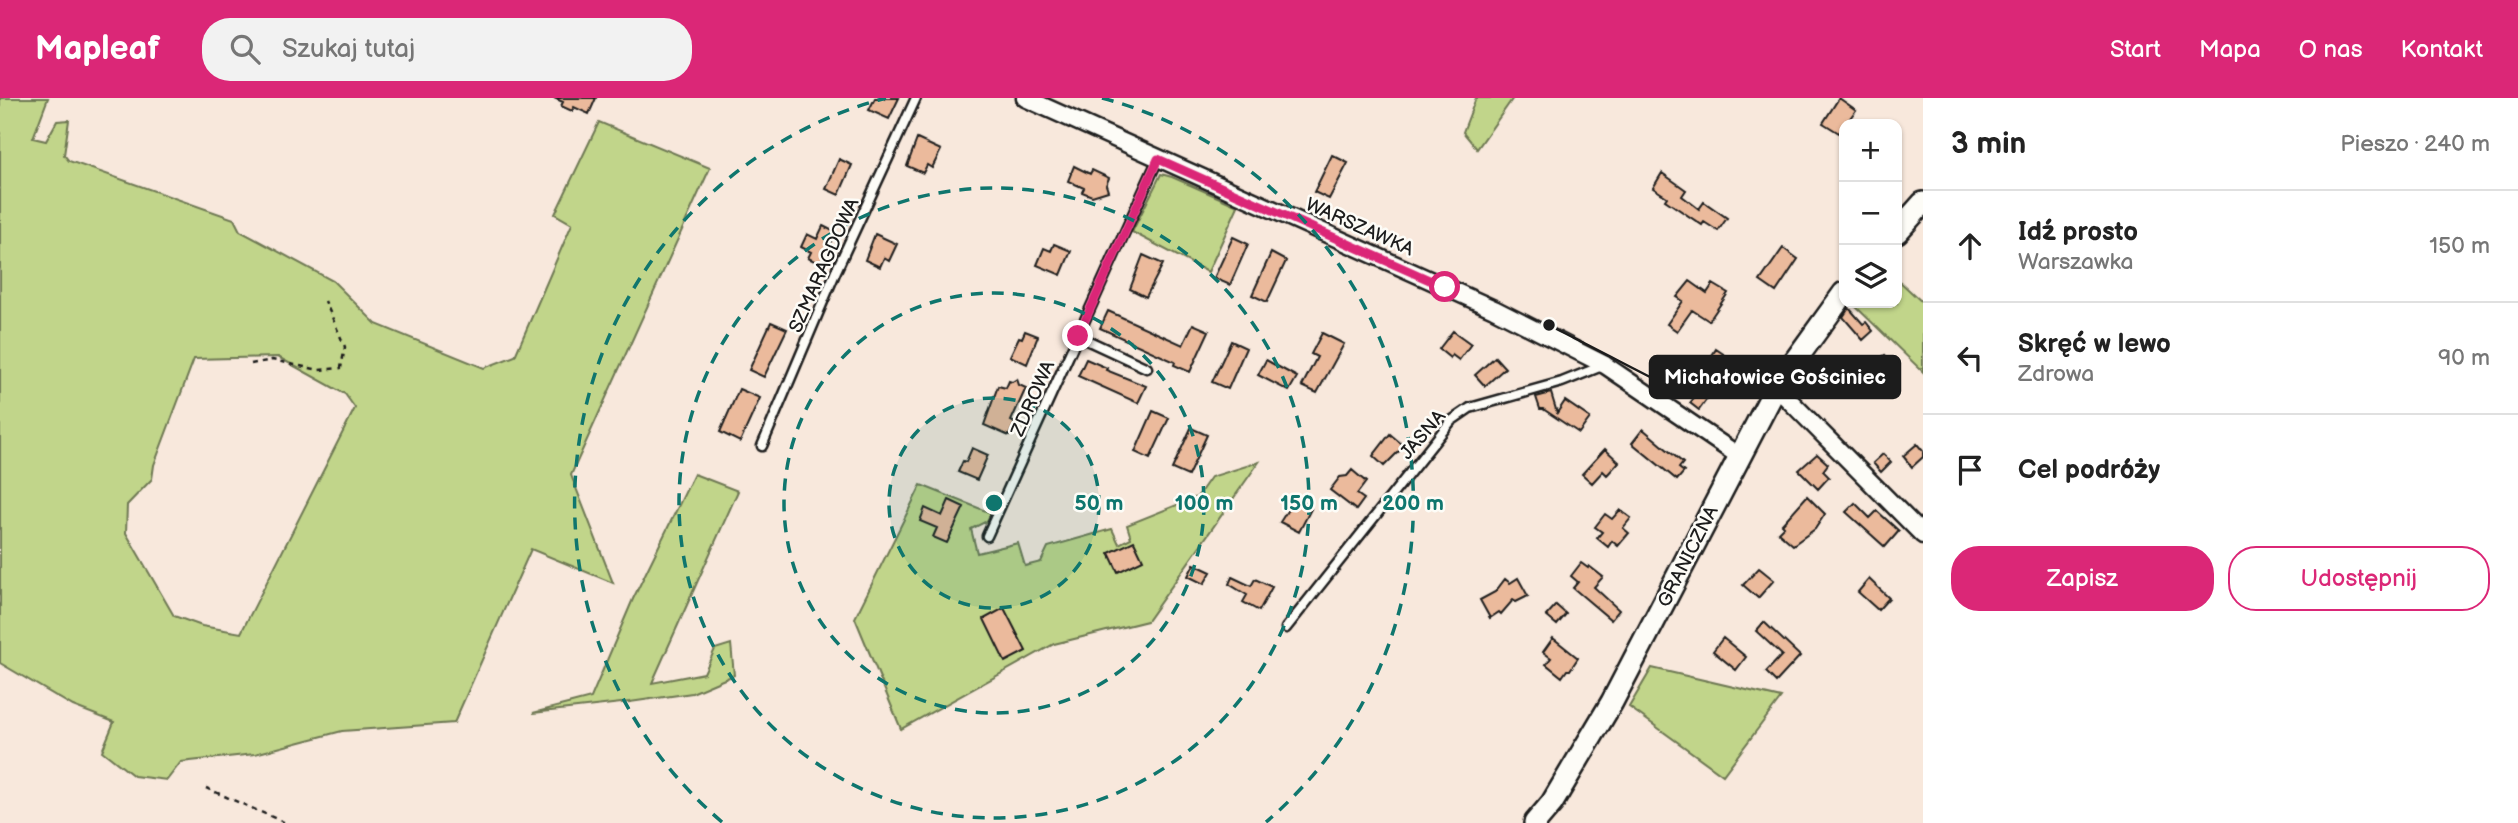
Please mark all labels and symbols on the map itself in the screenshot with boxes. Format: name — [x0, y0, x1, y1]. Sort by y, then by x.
street label: WARSZAWKA — [1302, 193, 1417, 262]
street label: SZMARAGDOWA — [784, 194, 865, 337]
route start — [1429, 271, 1460, 302]
route end — [1062, 320, 1093, 351]
callout: Michałowice Gościniec — [1650, 356, 1900, 398]
street label: ZDROWA — [1006, 357, 1060, 441]
text: Michałowice Gościniec — [1664, 365, 1886, 390]
street label: JASNA — [1395, 405, 1451, 464]
centre of rings — [982, 491, 1006, 515]
text: 50 m — [1075, 491, 1123, 516]
text: 100 m — [1175, 491, 1233, 516]
text: 150 m — [1280, 491, 1338, 516]
text: 200 m — [1382, 491, 1444, 516]
street label: GRANICZNA — [1653, 502, 1724, 611]

